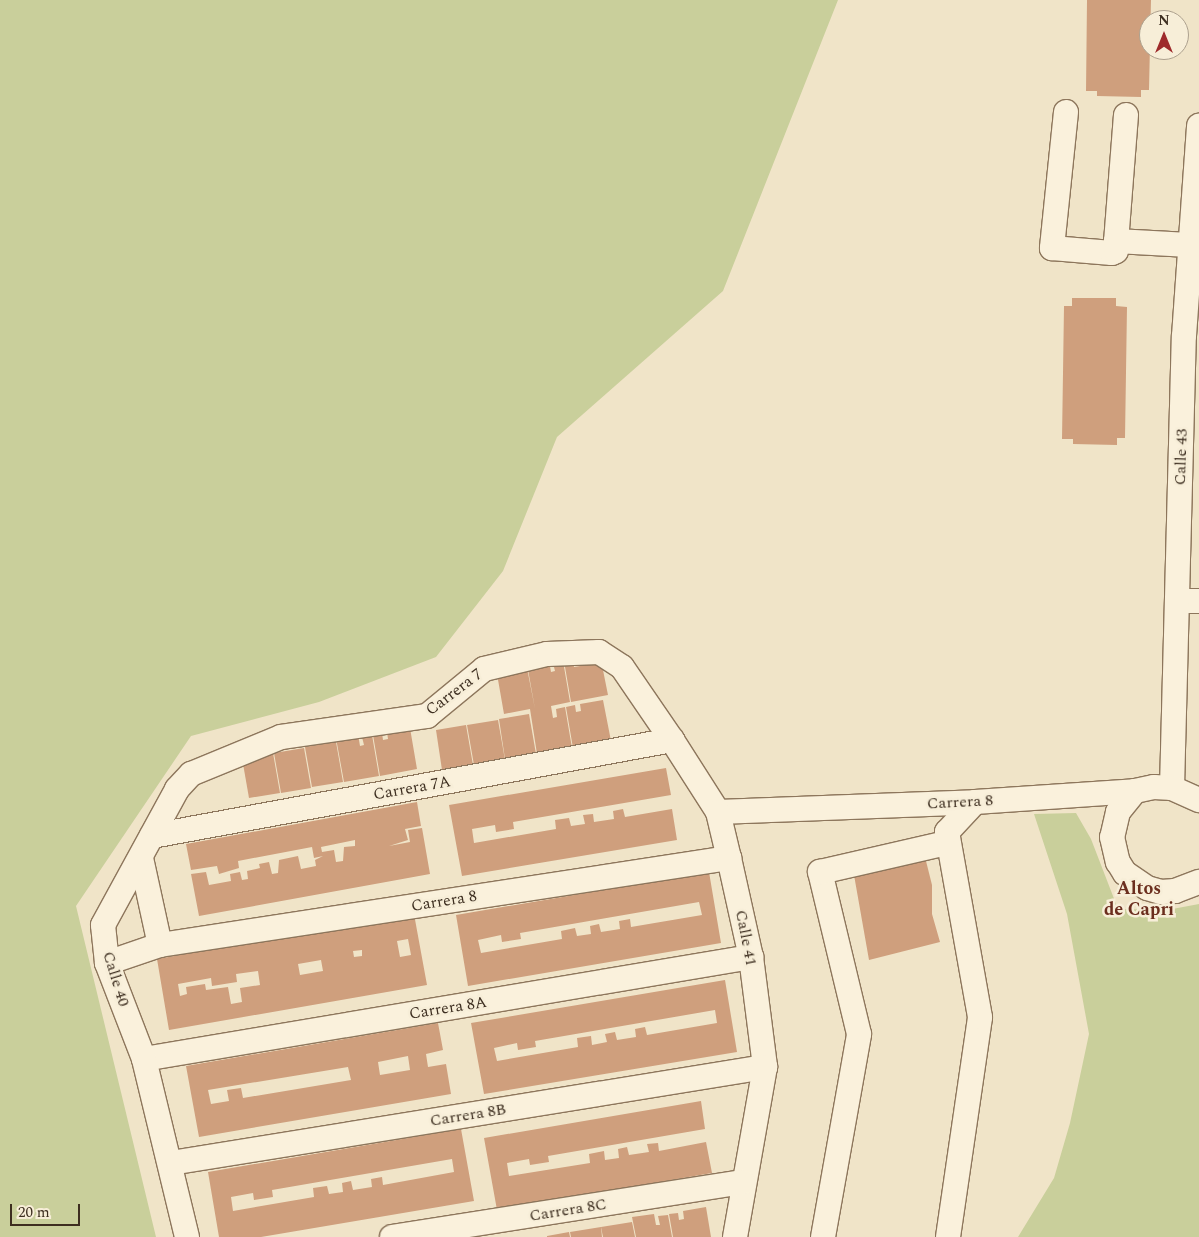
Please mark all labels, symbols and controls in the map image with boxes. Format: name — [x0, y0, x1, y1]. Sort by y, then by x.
north arrow — [1139, 10, 1189, 60]
text: N — [1158, 10, 1170, 31]
street label: Calle 43 — [1170, 428, 1192, 486]
street label: Carrera 7 — [422, 664, 486, 720]
street label: Carrera 7A — [372, 772, 452, 804]
street label: Carrera 8 — [926, 791, 994, 813]
district label: Altos de Capri — [1104, 879, 1174, 922]
street label: Carrera 8 — [410, 886, 478, 916]
street label: Calle 41 — [731, 908, 761, 968]
street label: Calle 40 — [99, 949, 133, 1009]
street label: Carrera 8A — [408, 992, 488, 1024]
street label: Carrera 8B — [429, 1100, 507, 1130]
scale bar — [12, 1194, 82, 1226]
street label: Carrera 8C — [528, 1194, 608, 1226]
text: 20 m — [18, 1201, 50, 1224]

